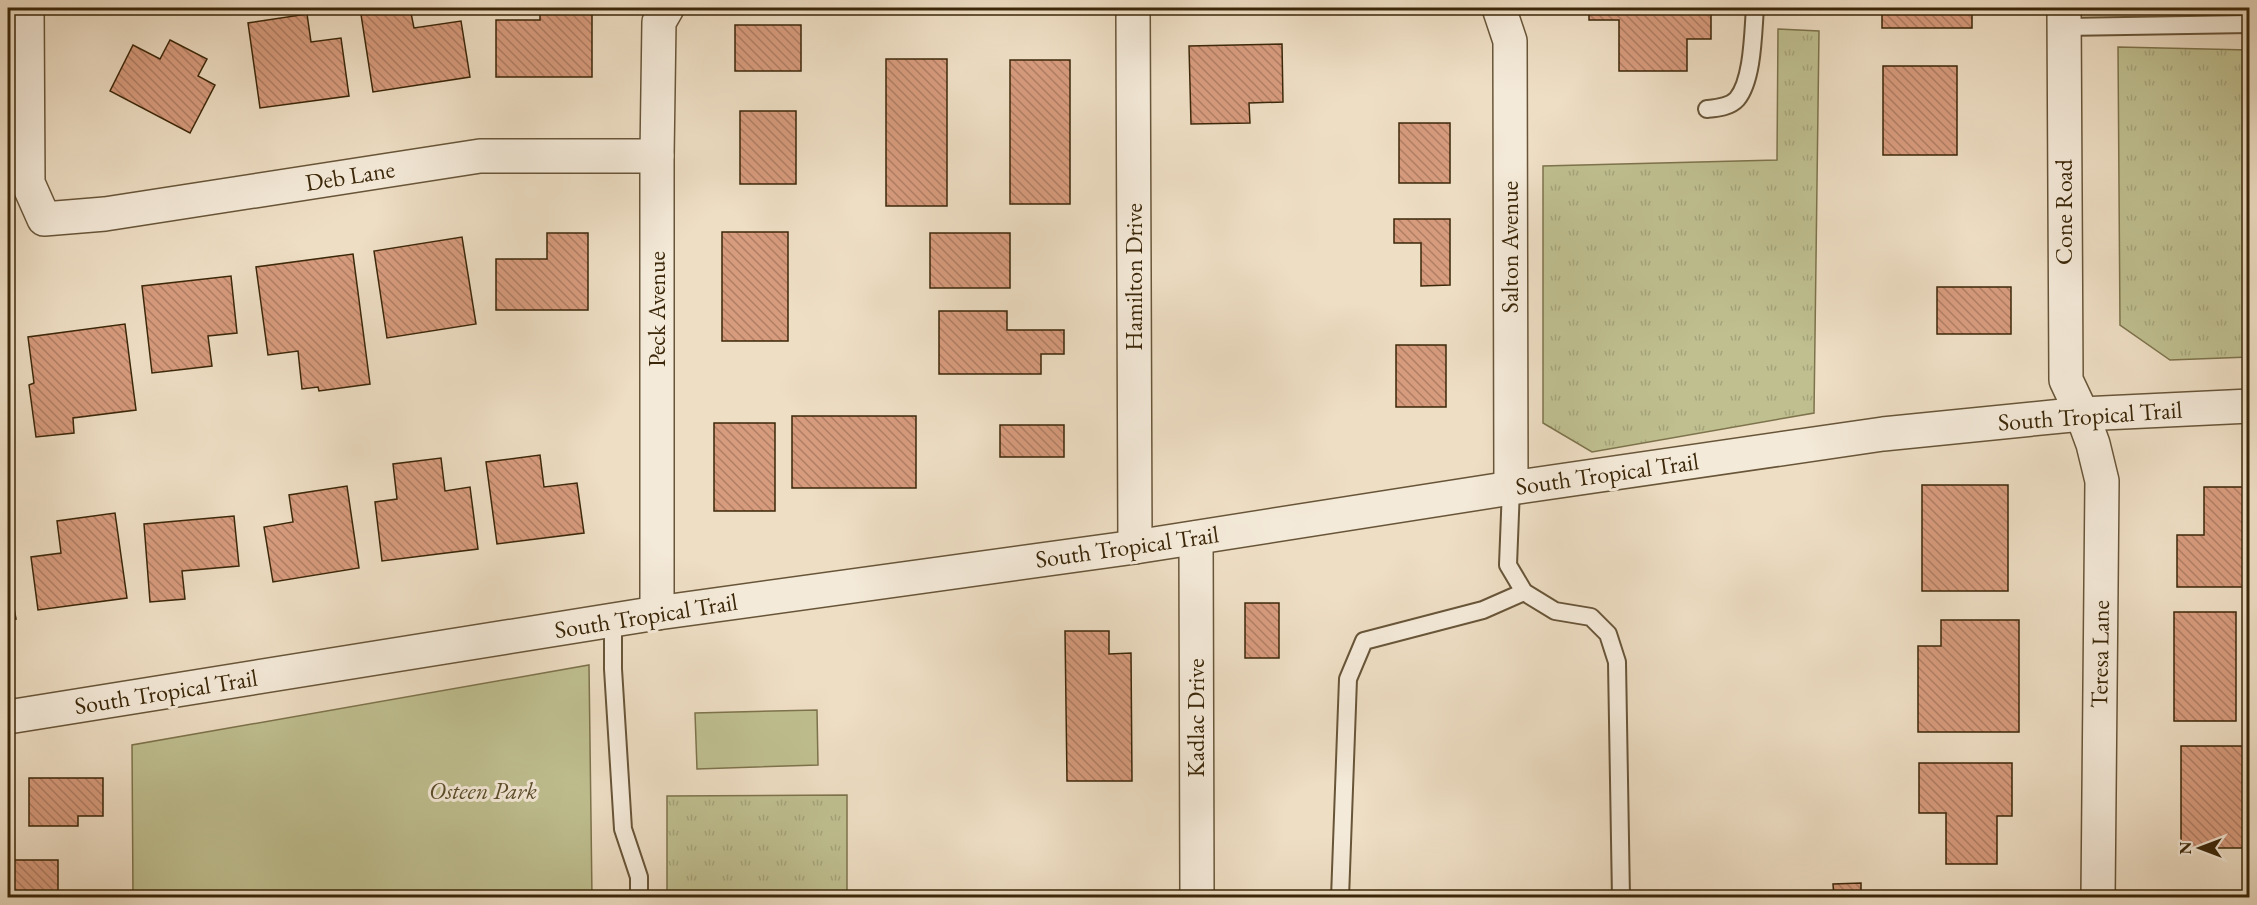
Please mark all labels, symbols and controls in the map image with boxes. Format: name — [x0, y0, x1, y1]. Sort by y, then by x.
street label: Deb Lane — [303, 153, 397, 198]
street label: Cone Road — [2048, 158, 2079, 265]
street label: Salton Avenue — [1494, 181, 1525, 313]
street label: Hamilton Drive — [1118, 203, 1149, 351]
street label: Peck Avenue — [641, 251, 672, 367]
street label: South Tropical Trail — [1997, 394, 2183, 437]
street label: South Tropical Trail — [1513, 445, 1701, 502]
street label: South Tropical Trail — [1033, 518, 1221, 575]
street label: South Tropical Trail — [552, 586, 740, 645]
street label: Teresa Lane — [2083, 600, 2116, 708]
street label: Kadlac Drive — [1180, 658, 1211, 778]
street label: South Tropical Trail — [72, 662, 260, 721]
park label: Osteen Park — [429, 775, 537, 806]
north arrow — [2170, 818, 2230, 878]
text: N — [2175, 841, 2196, 854]

